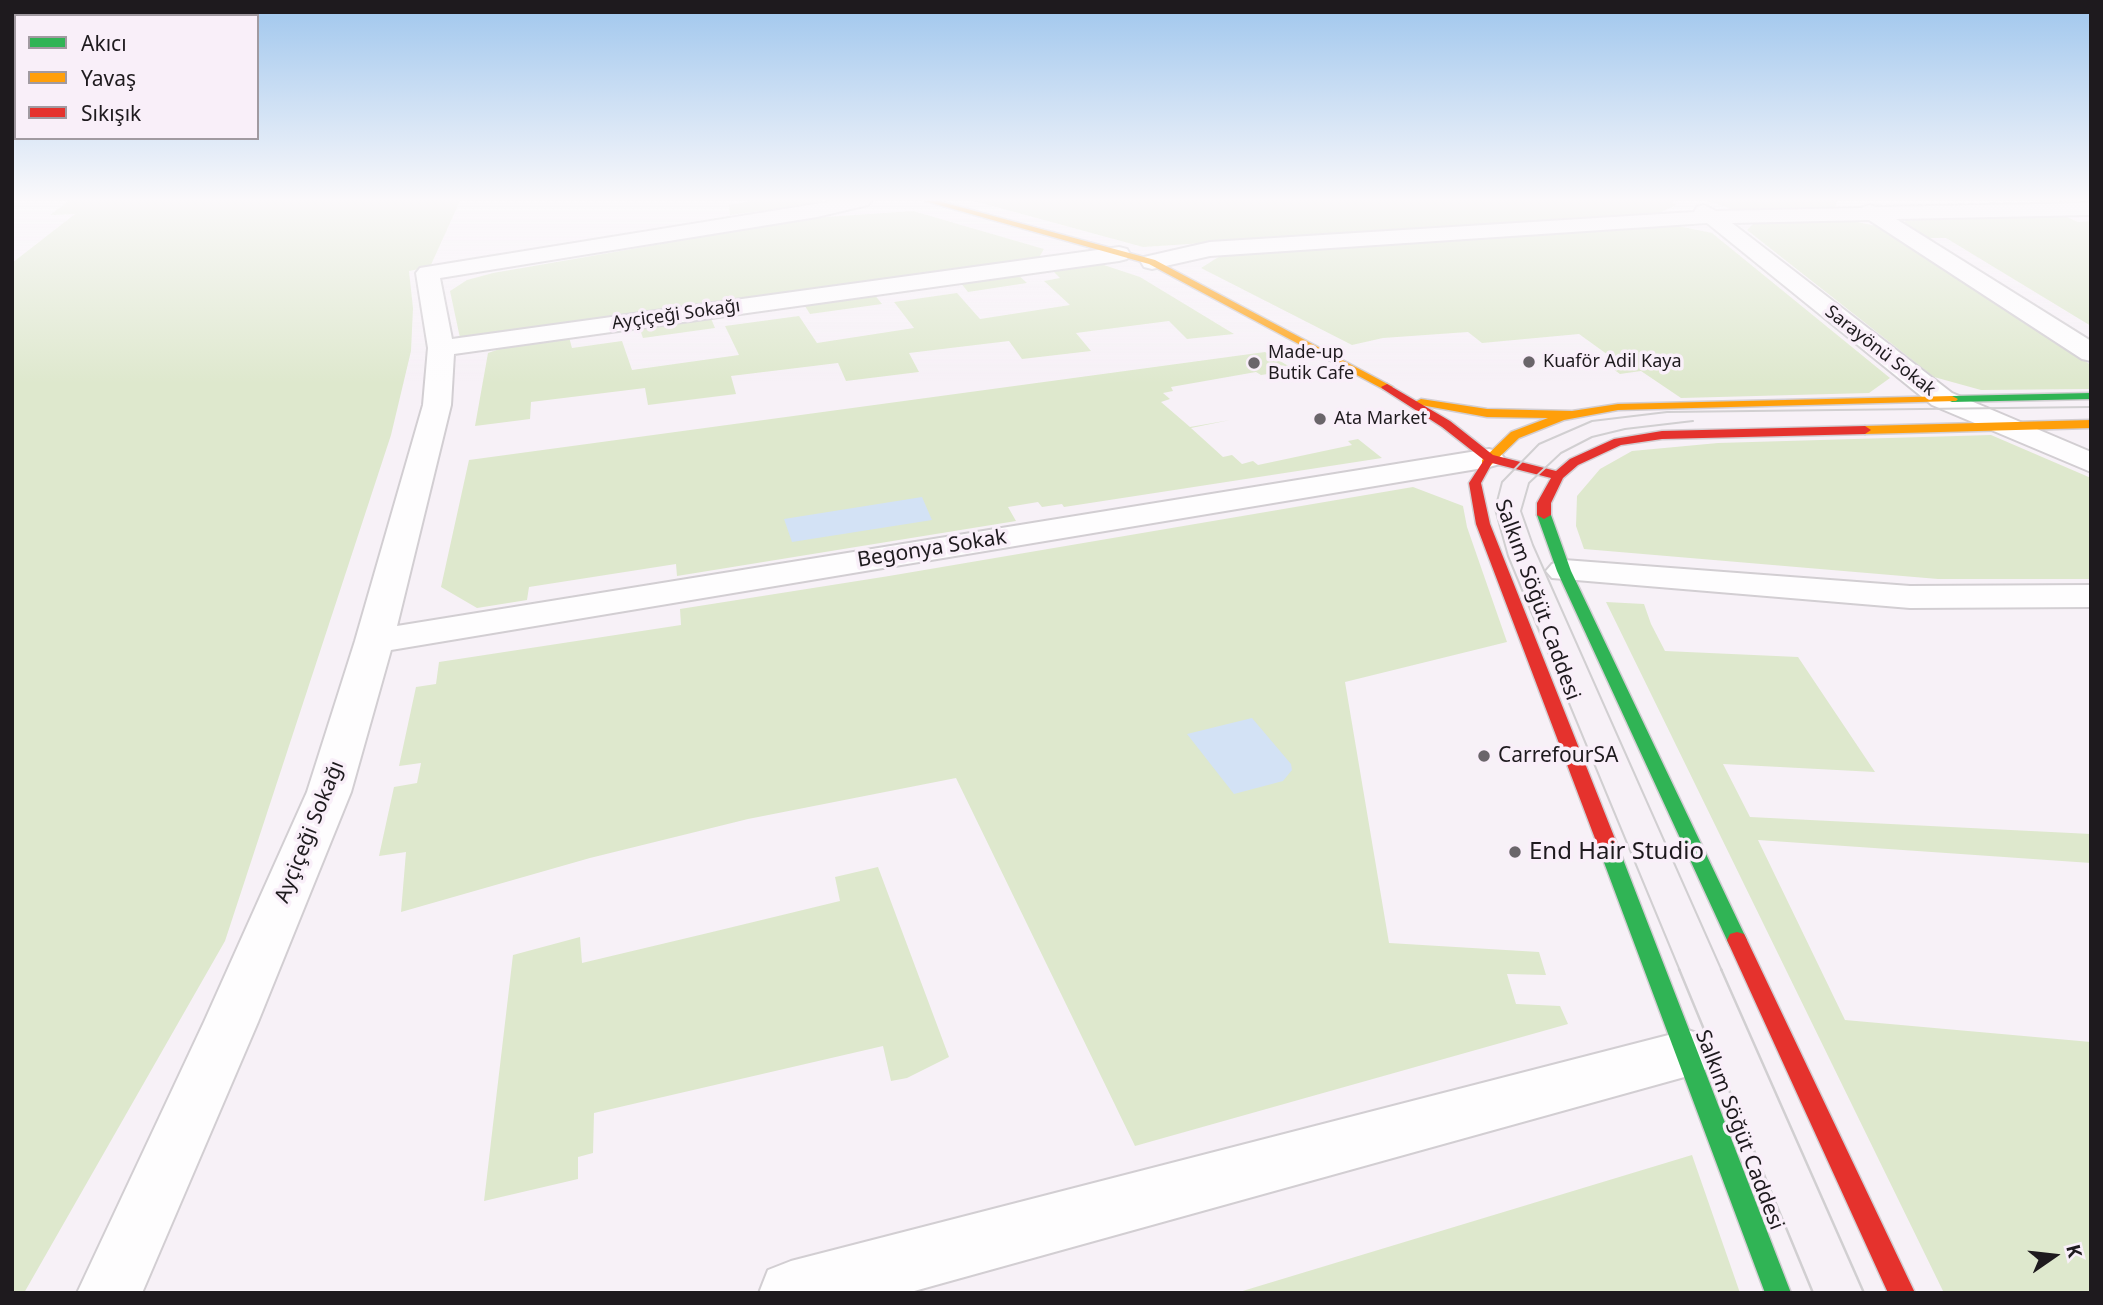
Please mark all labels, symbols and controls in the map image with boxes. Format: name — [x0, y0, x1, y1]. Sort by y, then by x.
legend — [14, 14, 259, 140]
text: Akıcı — [81, 29, 127, 57]
text: Yavaş — [81, 64, 136, 92]
text: Sıkışık — [81, 99, 141, 127]
street label: Ayçiçeği Sokağı — [610, 295, 742, 335]
street label: Sarayönü Sokak — [1820, 301, 1940, 401]
place label: Made-up Butik Cafe — [1268, 342, 1354, 384]
place label: Kuaför Adil Kaya — [1543, 351, 1682, 373]
marker: Kuaför Adil Kaya — [1521, 354, 1537, 370]
marker: Made-up Butik Cafe — [1246, 355, 1262, 371]
place label: Ata Market — [1334, 408, 1427, 430]
marker: Ata Market — [1312, 411, 1328, 427]
street label: Salkım Söğüt Caddesi — [1489, 496, 1585, 704]
street label: Begonya Sokak — [856, 525, 1008, 573]
place label: CarrefourSA — [1498, 743, 1618, 769]
marker: CarrefourSA — [1476, 748, 1492, 764]
street label: Ayçiçeği Sokağı — [270, 757, 350, 907]
place label: End Hair Studio — [1529, 838, 1704, 866]
marker: End Hair Studio — [1507, 844, 1523, 860]
street label: Salkım Söğüt Caddesi — [1689, 1027, 1789, 1233]
north arrow — [2019, 1221, 2089, 1291]
text: K — [2060, 1242, 2089, 1260]

